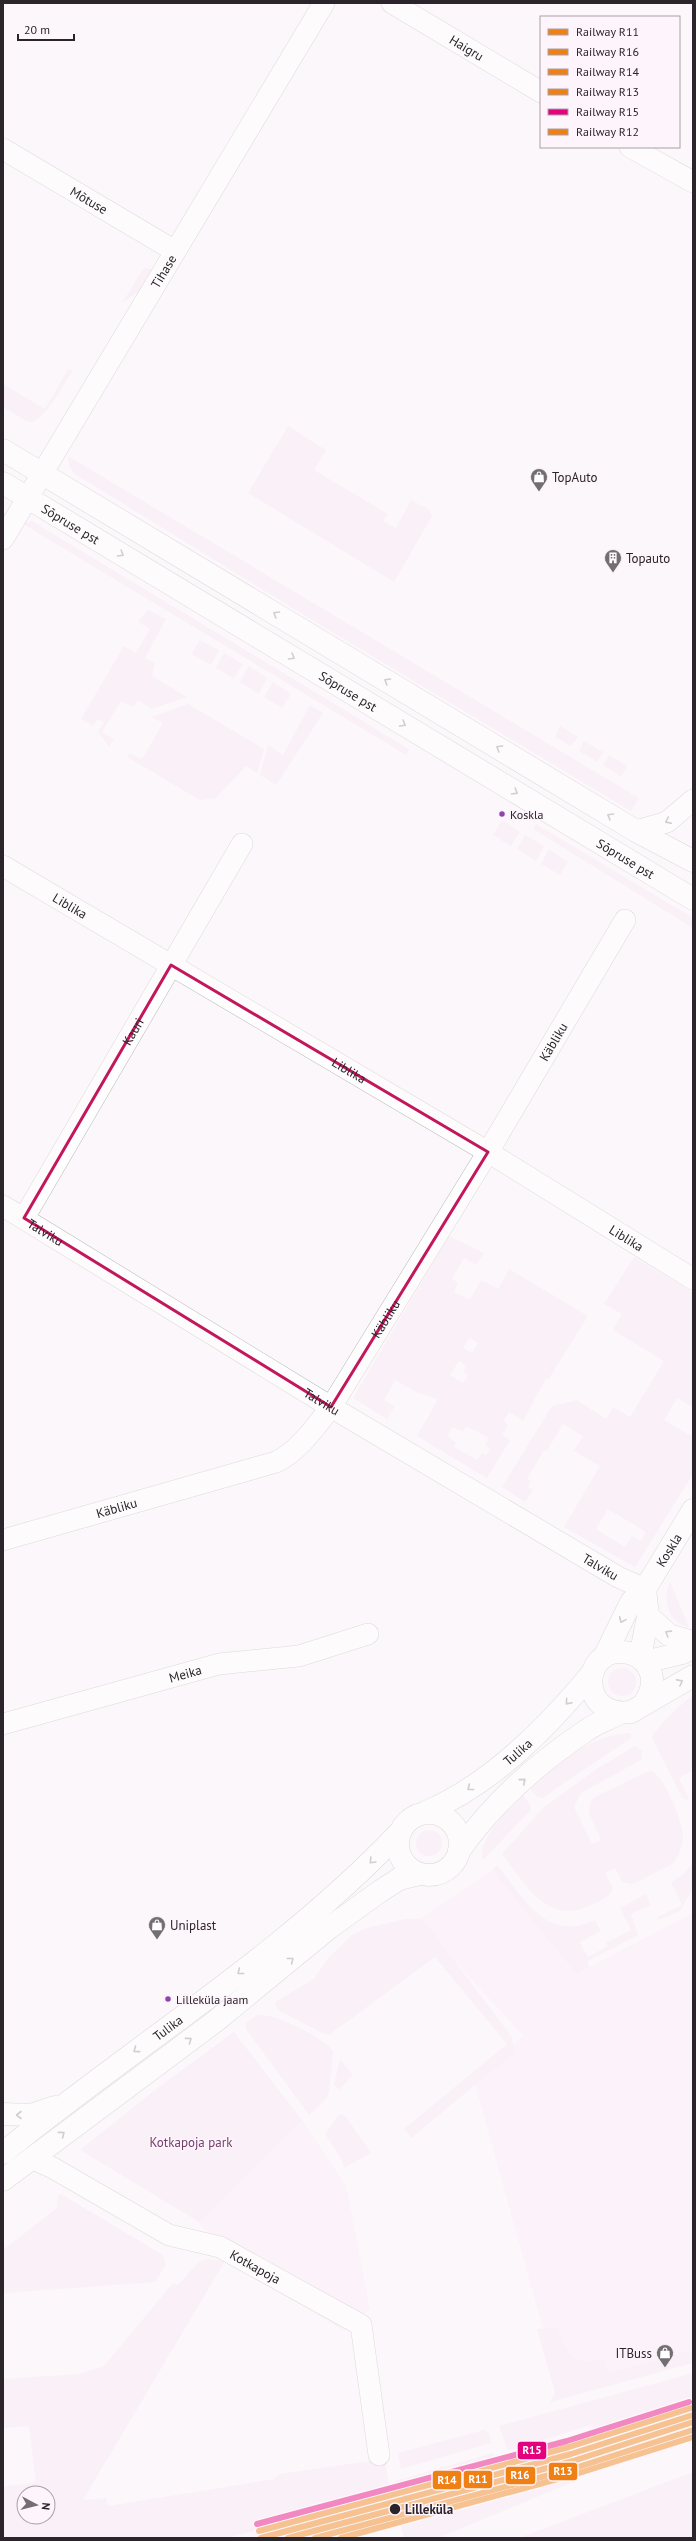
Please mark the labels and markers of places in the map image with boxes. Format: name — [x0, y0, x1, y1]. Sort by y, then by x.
shop icon: TopAuto — [529, 467, 549, 492]
place label: TopAuto — [552, 469, 597, 486]
building icon: Topauto — [603, 548, 623, 573]
place label: Topauto — [626, 550, 670, 567]
place label: Koskla — [510, 807, 543, 822]
marker: Koskla — [497, 809, 507, 819]
shop icon: Uniplast — [147, 1915, 167, 1940]
place label: Uniplast — [170, 1917, 217, 1934]
place label: Lilleküla jaam — [176, 1992, 248, 2007]
marker: Lilleküla jaam — [163, 1994, 173, 2004]
shop icon: ITBuss — [655, 2343, 675, 2368]
place label: ITBuss — [615, 2345, 652, 2362]
place label: Lilleküla — [405, 2501, 453, 2518]
marker: Lilleküla — [388, 2502, 402, 2516]

